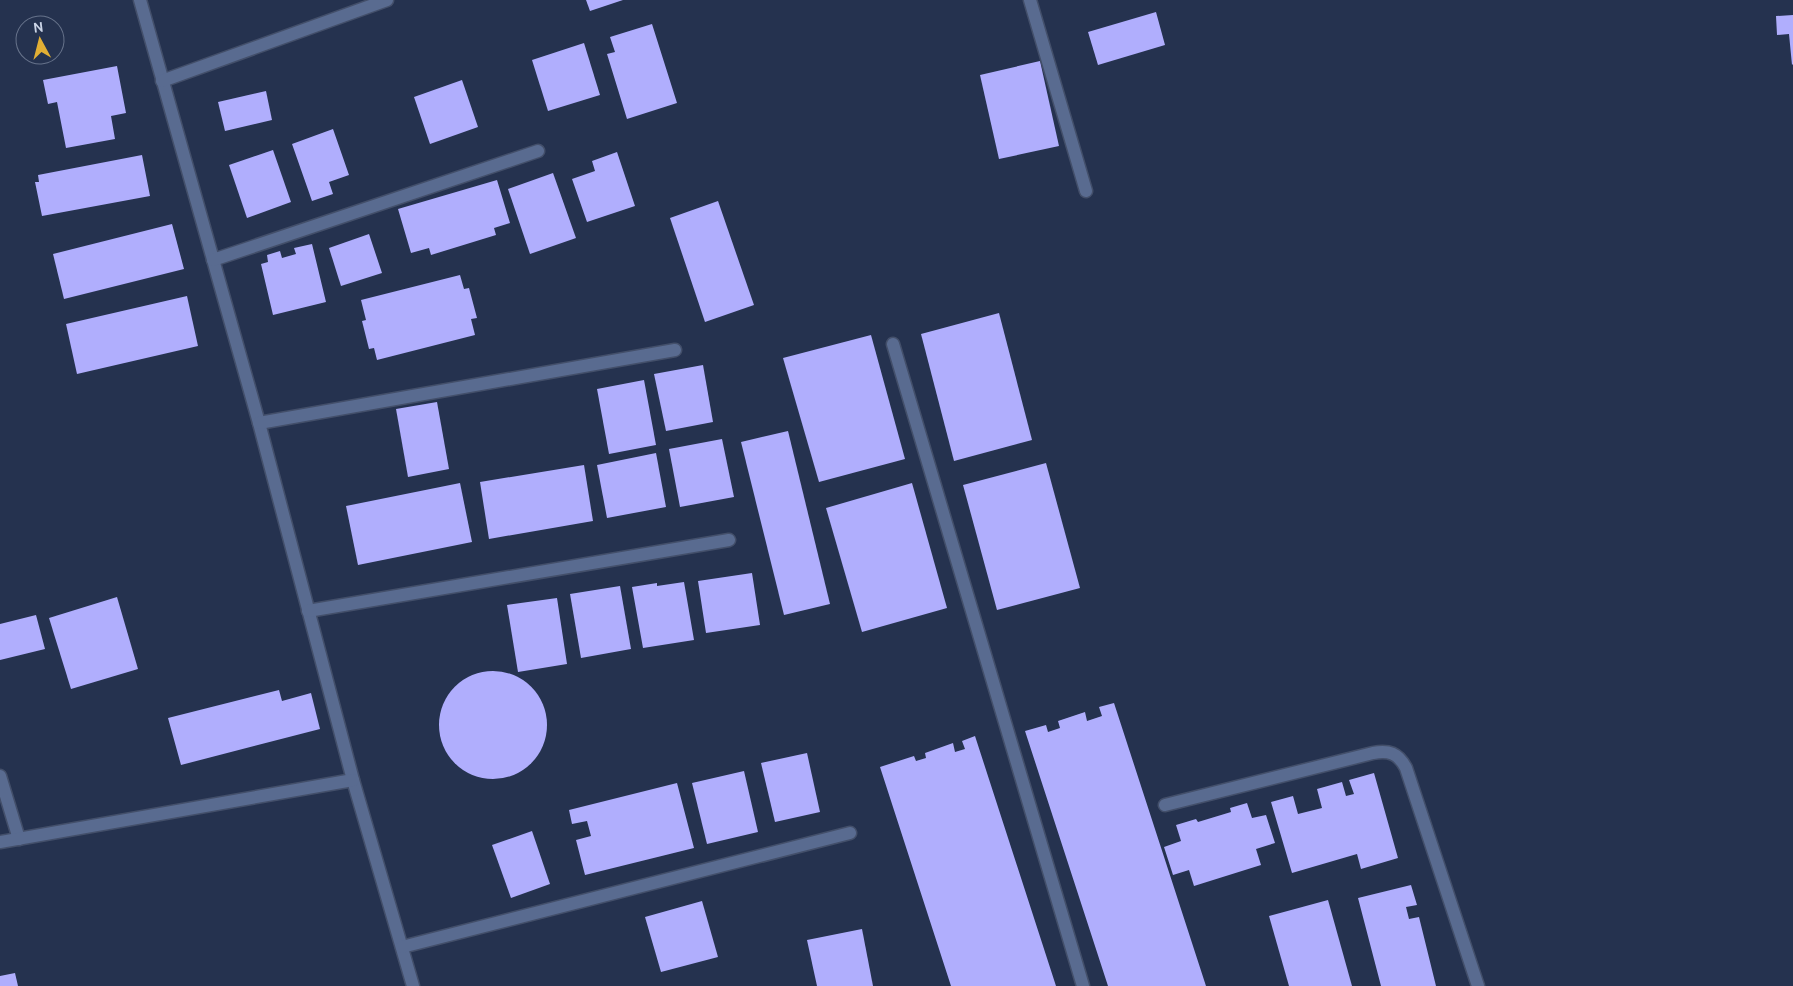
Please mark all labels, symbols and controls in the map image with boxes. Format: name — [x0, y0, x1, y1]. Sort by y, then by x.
north arrow — [15, 15, 65, 65]
text: N — [32, 18, 44, 37]

